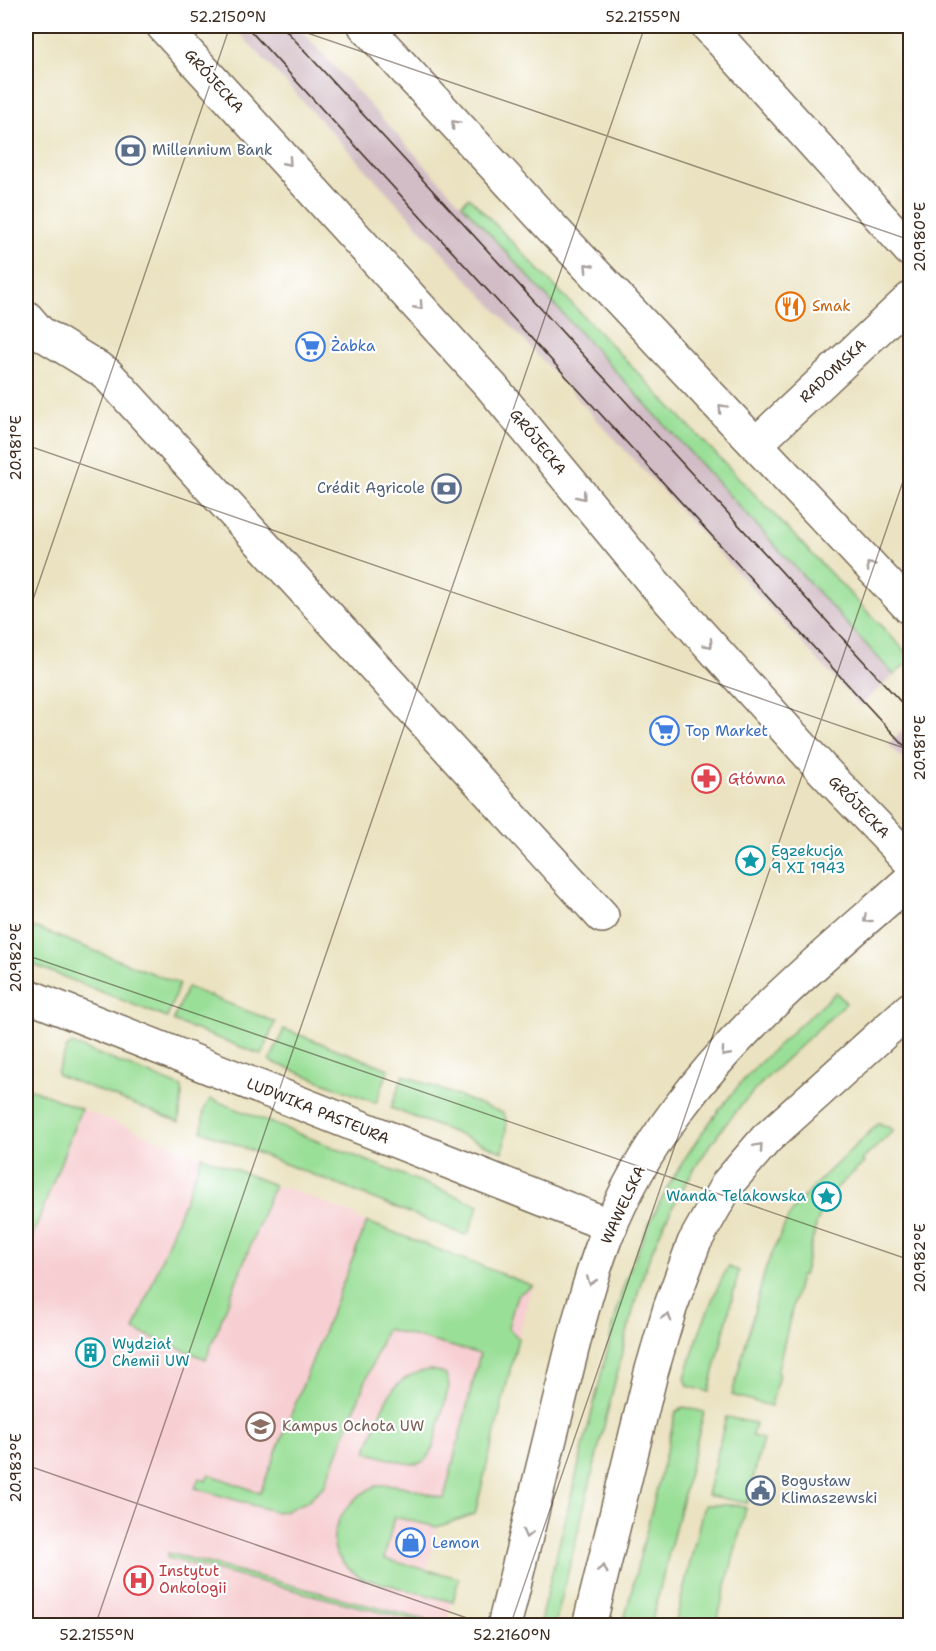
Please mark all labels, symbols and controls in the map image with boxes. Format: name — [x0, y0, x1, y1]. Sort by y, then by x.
text: 52.2150°N — [190, 7, 266, 27]
text: 52.2155°N — [606, 7, 681, 27]
street label: GRÓJECKA — [180, 44, 249, 117]
one-way arrow — [451, 120, 462, 131]
bank icon: Millennium Bank — [115, 134, 147, 166]
place label: Millennium Bank — [152, 140, 273, 160]
one-way arrow — [281, 155, 292, 166]
text: 20.980°E — [910, 202, 930, 272]
one-way arrow — [585, 263, 596, 274]
restaurant icon: Smak — [775, 290, 807, 322]
place label: Smak — [812, 296, 851, 316]
one-way arrow — [412, 299, 423, 310]
supermarket icon: Żabka — [294, 330, 326, 362]
street label: RADOMSKA — [795, 335, 871, 407]
place label: Żabka — [331, 336, 376, 356]
street label: GRÓJECKA — [505, 404, 572, 479]
one-way arrow — [718, 405, 729, 415]
text: 20.981°E — [6, 415, 26, 481]
bank icon: Crédit Agricole — [430, 472, 462, 504]
place label: Crédit Agricole — [317, 478, 425, 498]
one-way arrow — [575, 489, 586, 500]
one-way arrow — [867, 562, 878, 573]
one-way arrow — [702, 637, 713, 648]
supermarket icon: Top Market — [648, 715, 680, 747]
text: 20.981°E — [910, 715, 930, 781]
place label: Top Market — [685, 721, 768, 741]
pharmacy icon: Główna — [691, 763, 723, 795]
place label: Główna — [728, 769, 786, 789]
street label: GRÓJECKA — [824, 771, 895, 843]
place label: Egzekucja 9 XI 1943 — [771, 841, 845, 878]
place icon: Egzekucja 9 XI 1943 — [734, 844, 766, 876]
one-way arrow — [863, 912, 874, 923]
text: 20.982°E — [6, 923, 26, 993]
one-way arrow — [721, 1046, 732, 1057]
street label: LUDWIKA PASTEURA — [244, 1073, 392, 1149]
one-way arrow — [752, 1143, 763, 1154]
street label: WAWELSKA — [596, 1162, 650, 1247]
place icon: Wanda Telakowska — [811, 1180, 843, 1212]
place label: Wanda Telakowska — [666, 1186, 807, 1206]
text: 20.982°E — [910, 1223, 930, 1293]
one-way arrow — [586, 1275, 598, 1286]
one-way arrow — [660, 1312, 672, 1323]
place label: Wydział Chemii UW — [112, 1334, 190, 1371]
building icon: Wydział Chemii UW — [75, 1337, 107, 1369]
school or university icon: Kampus Ochota UW — [245, 1410, 277, 1442]
place label: Kampus Ochota UW — [282, 1416, 424, 1436]
text: 20.983°E — [6, 1433, 26, 1503]
place label: Bogusław Klimaszewski — [781, 1471, 878, 1508]
public building icon: Bogusław Klimaszewski — [744, 1474, 776, 1506]
shop icon: Lemon — [395, 1527, 427, 1559]
one-way arrow — [521, 1529, 534, 1539]
place label: Lemon — [432, 1533, 479, 1553]
place label: Instytut Onkologii — [159, 1561, 227, 1598]
hospital icon: Instytut Onkologii — [122, 1564, 154, 1596]
one-way arrow — [595, 1564, 608, 1574]
text: 52.2155°N — [60, 1625, 135, 1645]
text: 52.2160°N — [473, 1625, 551, 1645]

